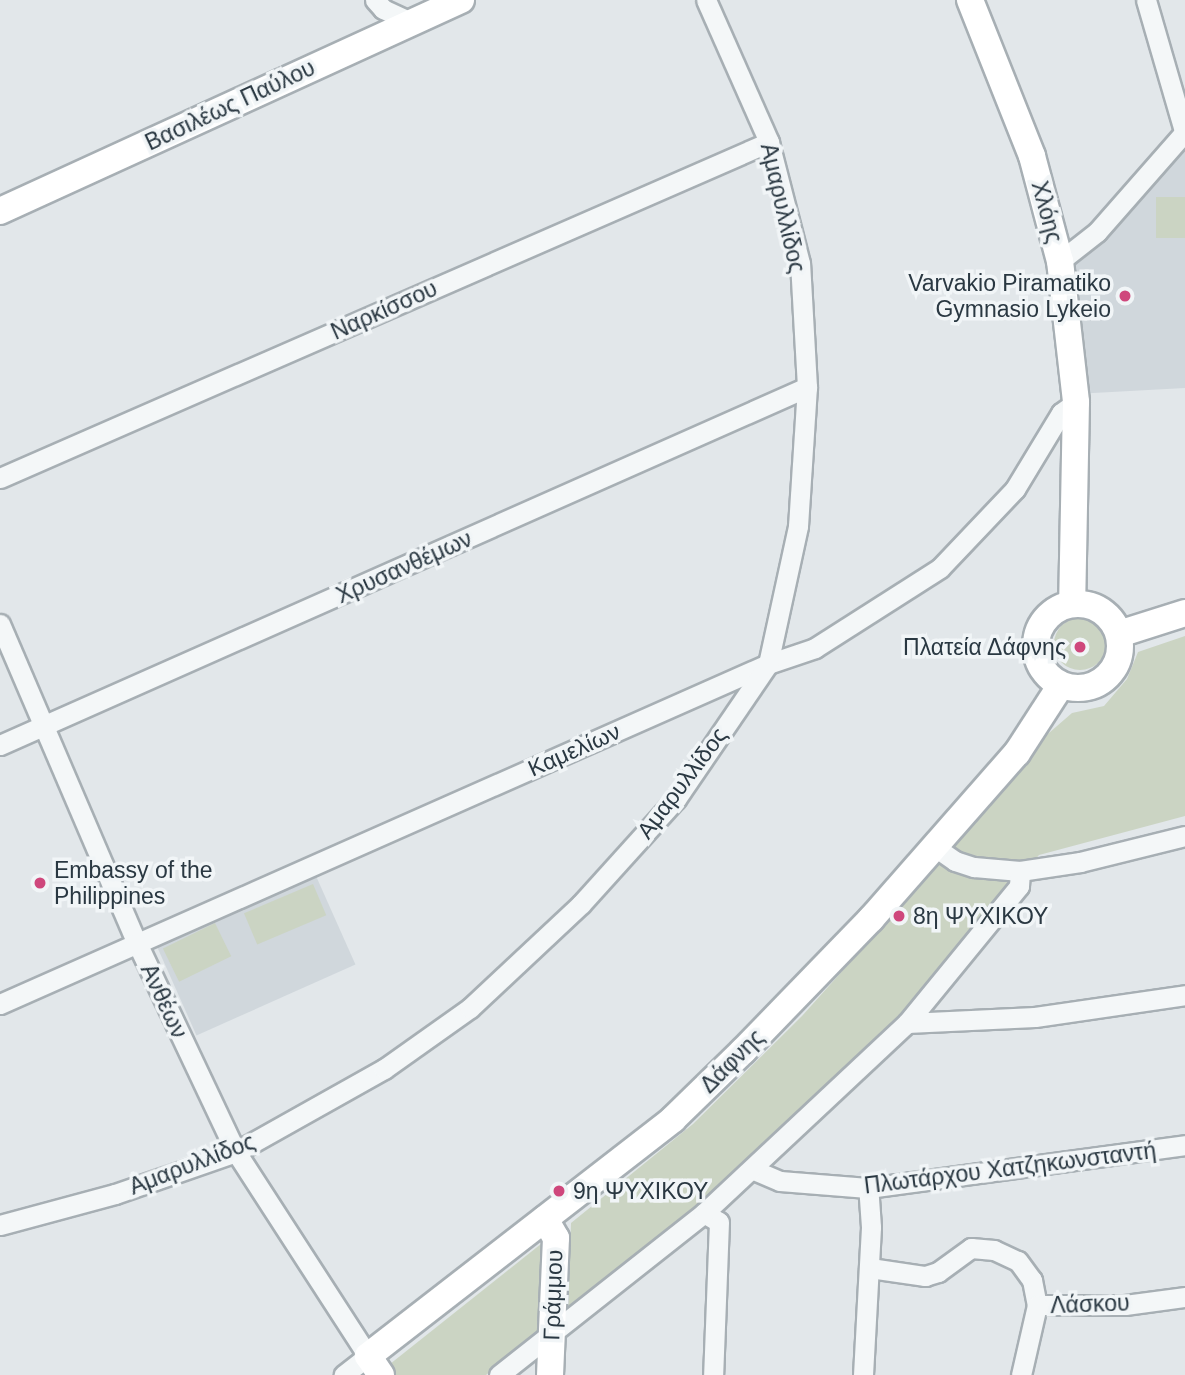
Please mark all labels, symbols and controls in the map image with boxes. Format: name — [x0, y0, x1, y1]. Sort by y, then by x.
street label: Βασιλέως Παύλου — [141, 54, 319, 156]
street label: Αμαρυλλίδος — [755, 140, 811, 276]
street label: Χλόης — [1025, 178, 1069, 246]
place label: Varvakio Piramatiko Gymnasio Lykeio — [908, 269, 1111, 323]
street label: Ναρκίσσου — [327, 274, 441, 346]
marker: Varvakio Piramatiko Gymnasio Lykeio — [1117, 288, 1133, 304]
street label: Χρυσανθέμων — [332, 525, 476, 609]
place label: Πλατεία Δάφνης — [902, 633, 1066, 661]
marker: Πλατεία Δάφνης — [1072, 639, 1088, 655]
street label: Καμελίων — [524, 717, 624, 783]
street label: Αμαρυλλίδος — [631, 722, 733, 844]
place label: Embassy of the Philippines — [54, 856, 213, 910]
marker: Embassy of the Philippines — [32, 875, 48, 891]
place label: 8η ΨΥΧΙΚΟΥ — [913, 902, 1048, 930]
marker: 8η ΨΥΧΙΚΟΥ — [891, 908, 907, 924]
street label: Ανθέων — [135, 959, 193, 1043]
street label: Δάφνης — [694, 1023, 770, 1099]
street label: Αμαρυλλίδος — [125, 1127, 259, 1201]
street label: Πλωτάρχου Χατζηκωνσταντή — [862, 1136, 1158, 1200]
place label: 9η ΨΥΧΙΚΟΥ — [573, 1177, 708, 1205]
marker: 9η ΨΥΧΙΚΟΥ — [551, 1183, 567, 1199]
street label: Γράμμου — [538, 1249, 568, 1341]
street label: Λάσκου — [1050, 1289, 1130, 1319]

